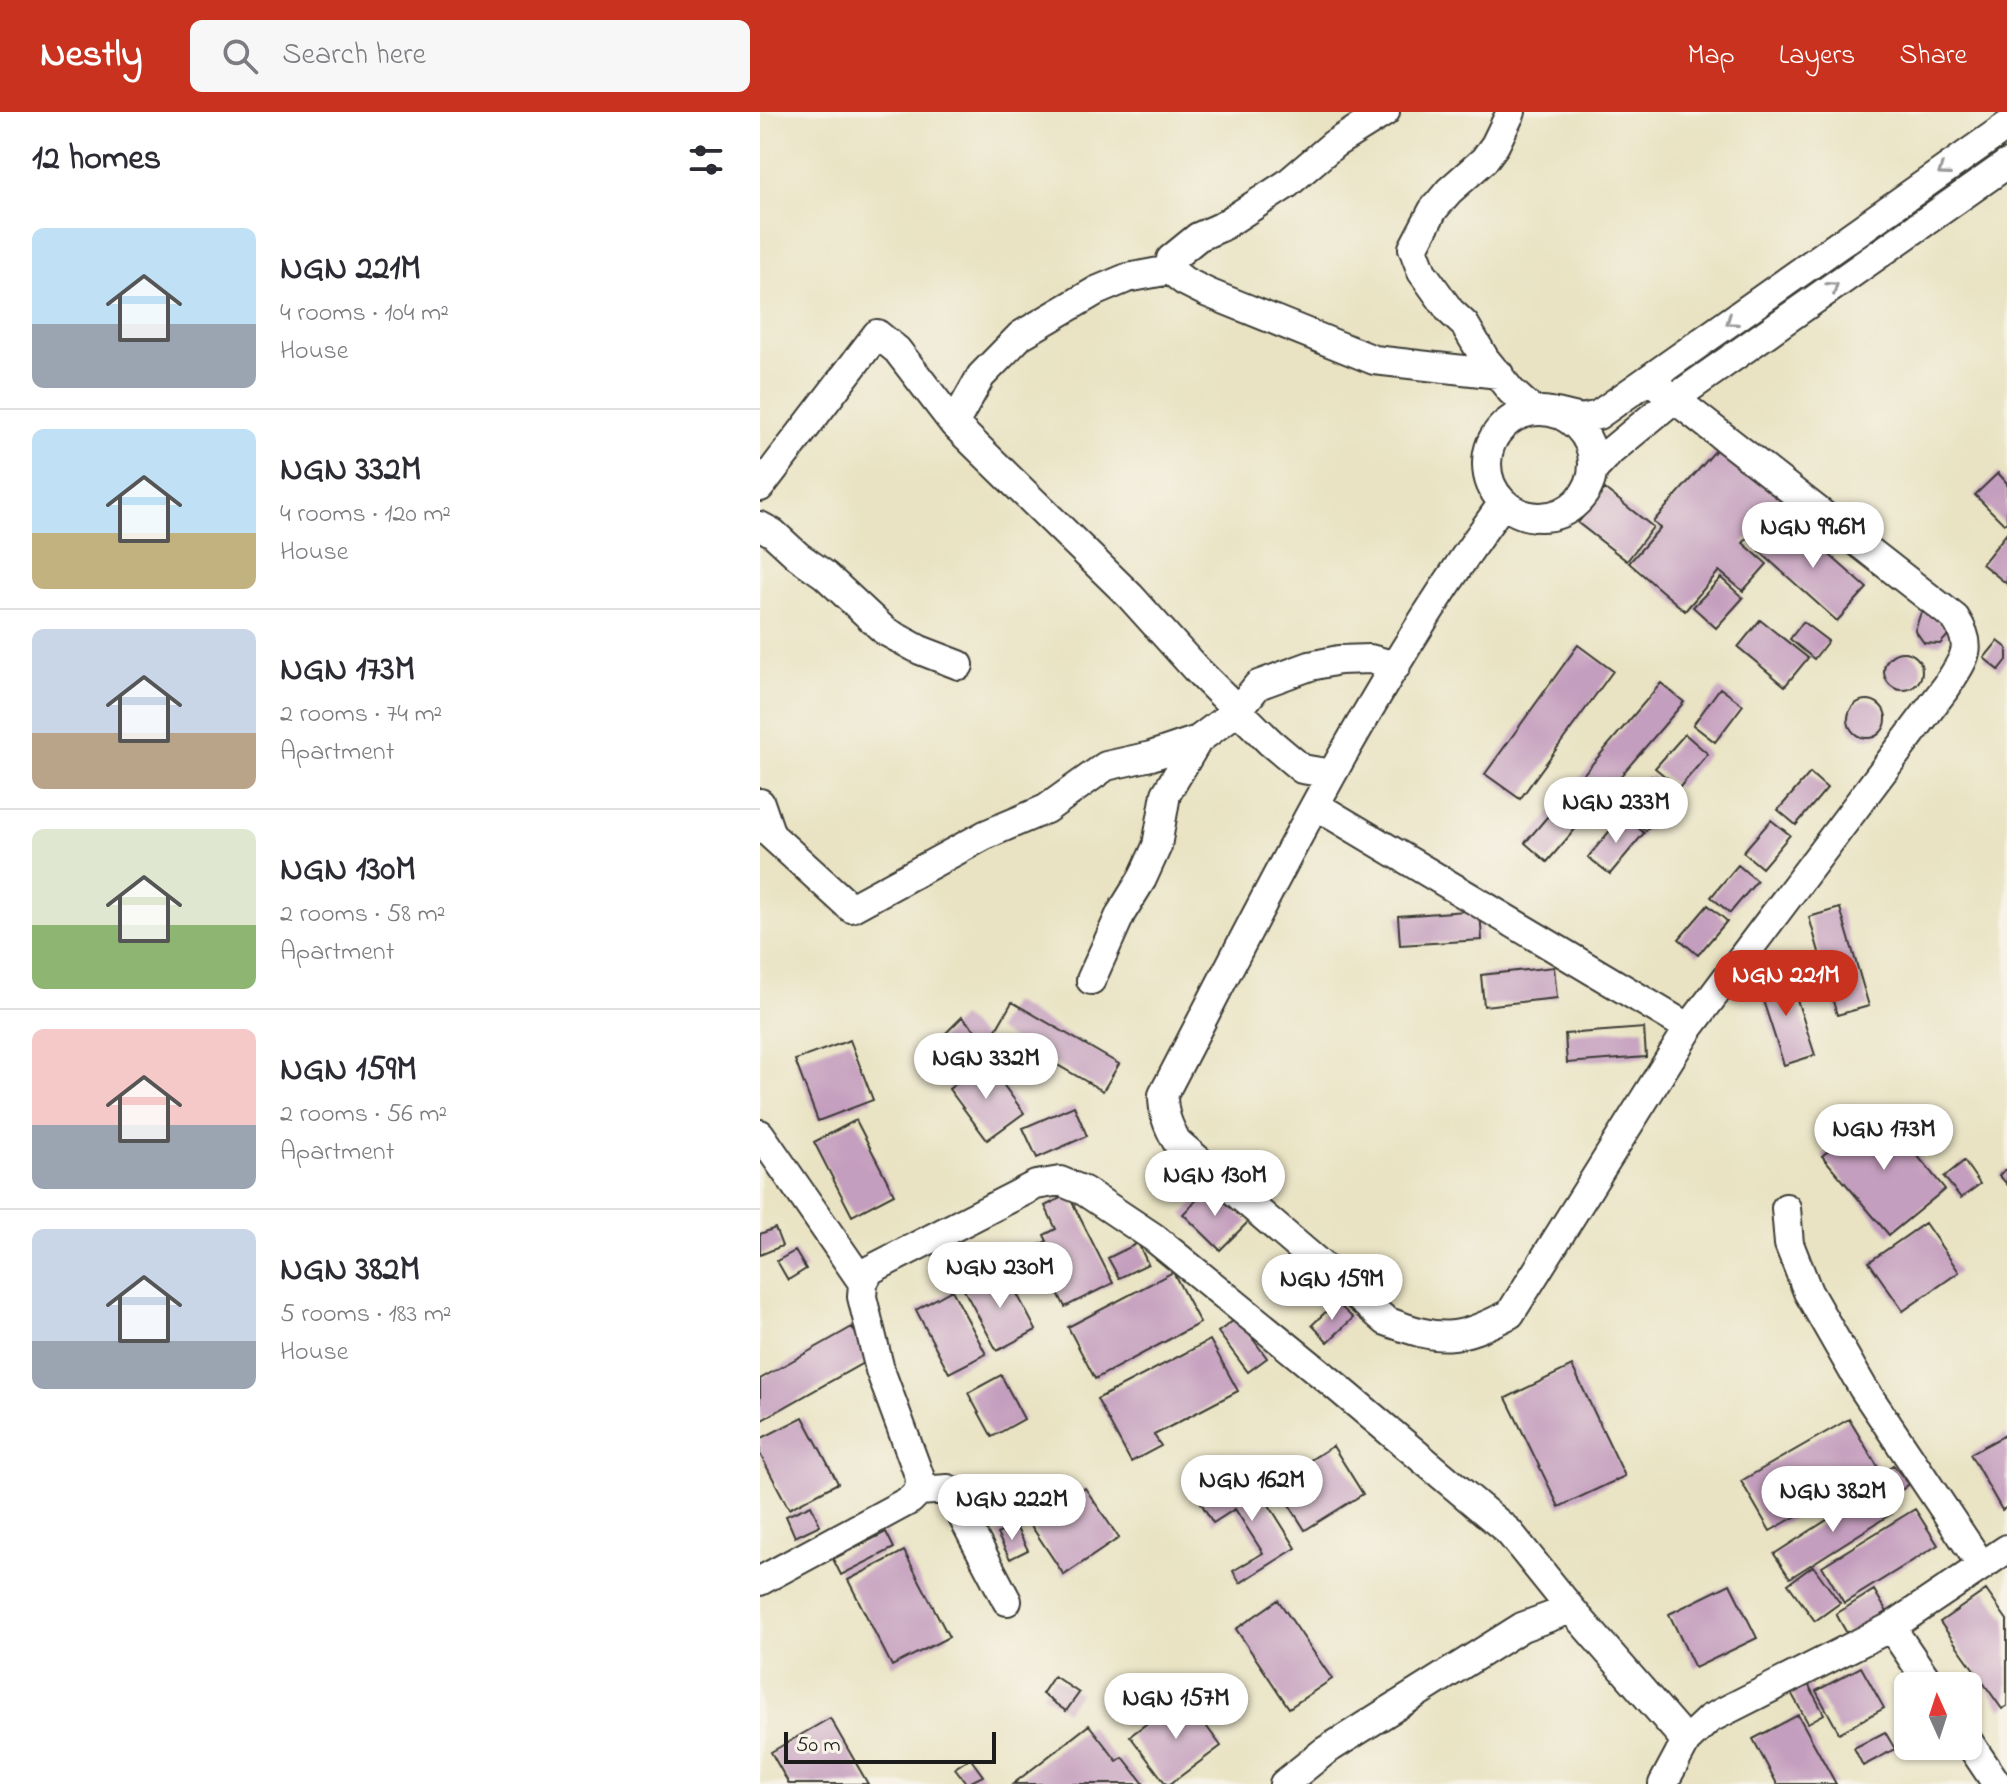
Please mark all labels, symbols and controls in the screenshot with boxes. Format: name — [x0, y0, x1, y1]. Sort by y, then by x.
search box — [190, 20, 750, 92]
text: Nestly — [40, 28, 142, 84]
icon: search — [218, 34, 262, 78]
text: Search here — [282, 34, 426, 78]
text: Map — [1687, 36, 1735, 77]
text: Layers — [1779, 36, 1855, 77]
text: Share — [1899, 36, 1967, 77]
text: 12 homes — [32, 135, 161, 185]
icon: filters — [684, 138, 728, 182]
one-way arrow — [1938, 161, 1952, 176]
text: NGN 221M — [280, 245, 421, 295]
icon: home — [96, 260, 192, 356]
one-way arrow — [1825, 282, 1839, 297]
text: 4 rooms · 104 m² — [280, 295, 449, 333]
one-way arrow — [1725, 311, 1740, 326]
text: House — [280, 333, 348, 371]
text: NGN 332M — [280, 446, 421, 496]
icon: home — [96, 461, 192, 557]
text: 4 rooms · 120 m² — [280, 496, 451, 534]
pin: NGN 99.6M — [1721, 502, 1905, 570]
text: NGN 99.6M — [1760, 509, 1866, 547]
text: House — [280, 534, 348, 572]
text: NGN 173M — [280, 646, 415, 696]
icon: home — [96, 661, 192, 757]
text: 2 rooms · 74 m² — [280, 696, 442, 734]
text: Apartment — [280, 734, 394, 772]
pin: NGN 233M — [1533, 777, 1699, 845]
text: NGN 233M — [1562, 784, 1670, 822]
text: NGN 130M — [280, 846, 416, 896]
icon: home — [96, 861, 192, 957]
text: 2 rooms · 58 m² — [280, 896, 446, 934]
text: Apartment — [280, 934, 394, 972]
pin: NGN 221M — [1703, 950, 1869, 1018]
text: NGN 221M — [1732, 957, 1840, 995]
pin: NGN 332M — [903, 1033, 1069, 1101]
text: NGN 332M — [932, 1040, 1040, 1078]
text: NGN 159M — [280, 1046, 417, 1096]
icon: home — [96, 1061, 192, 1157]
text: 2 rooms · 56 m² — [280, 1096, 447, 1134]
pin: NGN 173M — [1801, 1104, 1967, 1172]
text: NGN 173M — [1832, 1111, 1936, 1149]
text: Apartment — [280, 1134, 394, 1172]
pin: NGN 130M — [1132, 1150, 1298, 1218]
text: NGN 130M — [1163, 1157, 1267, 1195]
pin: NGN 230M — [917, 1242, 1083, 1310]
text: NGN 382M — [280, 1246, 420, 1296]
text: NGN 230M — [946, 1249, 1054, 1287]
pin: NGN 159M — [1249, 1254, 1415, 1322]
icon: home — [96, 1261, 192, 1357]
text: NGN 159M — [1280, 1261, 1384, 1299]
text: 5 rooms · 183 m² — [280, 1296, 452, 1334]
text: House — [280, 1334, 348, 1372]
pin: NGN 162M — [1169, 1455, 1335, 1523]
text: NGN 162M — [1199, 1462, 1305, 1500]
pin: NGN 382M — [1750, 1466, 1916, 1534]
text: NGN 382M — [1779, 1473, 1887, 1511]
pin: NGN 222M — [929, 1474, 1095, 1542]
text: NGN 222M — [956, 1481, 1068, 1519]
north arrow — [1894, 1672, 1982, 1760]
map controls — [1894, 1672, 1982, 1760]
pin: NGN 157M — [1093, 1673, 1259, 1741]
text: NGN 157M — [1122, 1680, 1230, 1718]
scale bar — [784, 1728, 996, 1764]
text: 50 m — [796, 1730, 841, 1762]

